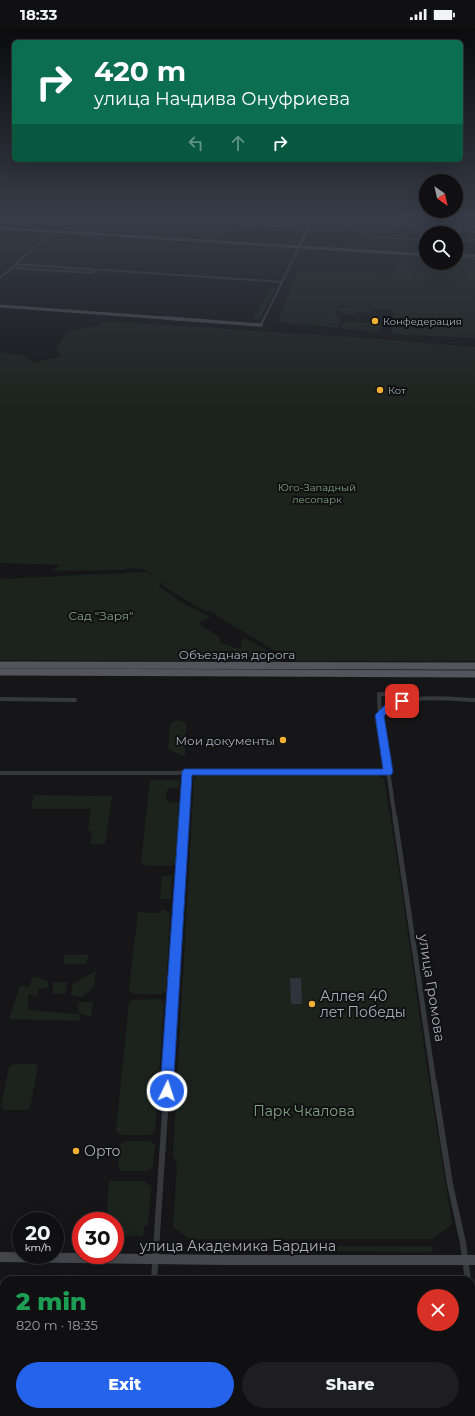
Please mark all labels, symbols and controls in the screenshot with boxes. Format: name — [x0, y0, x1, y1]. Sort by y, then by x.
text: 18:33 — [20, 5, 57, 24]
text: 420 m — [94, 54, 186, 88]
icon: right — [28, 56, 80, 108]
text: улица Начдива Онуфриева — [94, 88, 350, 110]
icon: left — [185, 132, 207, 154]
icon: ahead — [227, 132, 249, 154]
icon: right — [269, 132, 291, 154]
north arrow — [419, 174, 463, 218]
map controls — [419, 174, 463, 270]
button: search — [419, 226, 463, 270]
place label: Конфедерация — [383, 315, 462, 328]
marker: Конфедерация — [370, 316, 380, 326]
place label: Кот — [388, 384, 406, 397]
marker: Кот — [375, 385, 385, 395]
park label: Юго-Западный лесопарк — [278, 481, 356, 506]
park label: Сад "Заря" — [68, 608, 134, 623]
street label: Объездная дорога — [179, 647, 295, 662]
pin — [385, 684, 419, 718]
icon: arrive — [391, 690, 413, 712]
place label: Мои документы — [175, 733, 275, 748]
marker: Мои документы — [278, 735, 288, 745]
street label: улица Громова — [414, 932, 449, 1043]
place label: Аллея 40 лет Победы — [320, 987, 406, 1021]
marker: Аллея 40 лет Победы — [307, 999, 317, 1009]
position arrow — [146, 1070, 188, 1112]
park label: Парк Чкалова — [253, 1102, 355, 1120]
place label: Орто — [84, 1142, 121, 1160]
marker: Орто — [71, 1146, 81, 1156]
speed limit sign: 30 — [72, 1212, 124, 1264]
text: 20 — [25, 1221, 51, 1245]
street label: улица Академика Бардина — [139, 1237, 336, 1255]
text: km/h — [25, 1241, 51, 1254]
text: 2 min — [16, 1287, 87, 1316]
button: close — [417, 1289, 459, 1331]
text: 820 m · 18:35 — [16, 1317, 98, 1333]
button: Exit — [16, 1362, 234, 1408]
button: Share — [242, 1362, 459, 1408]

